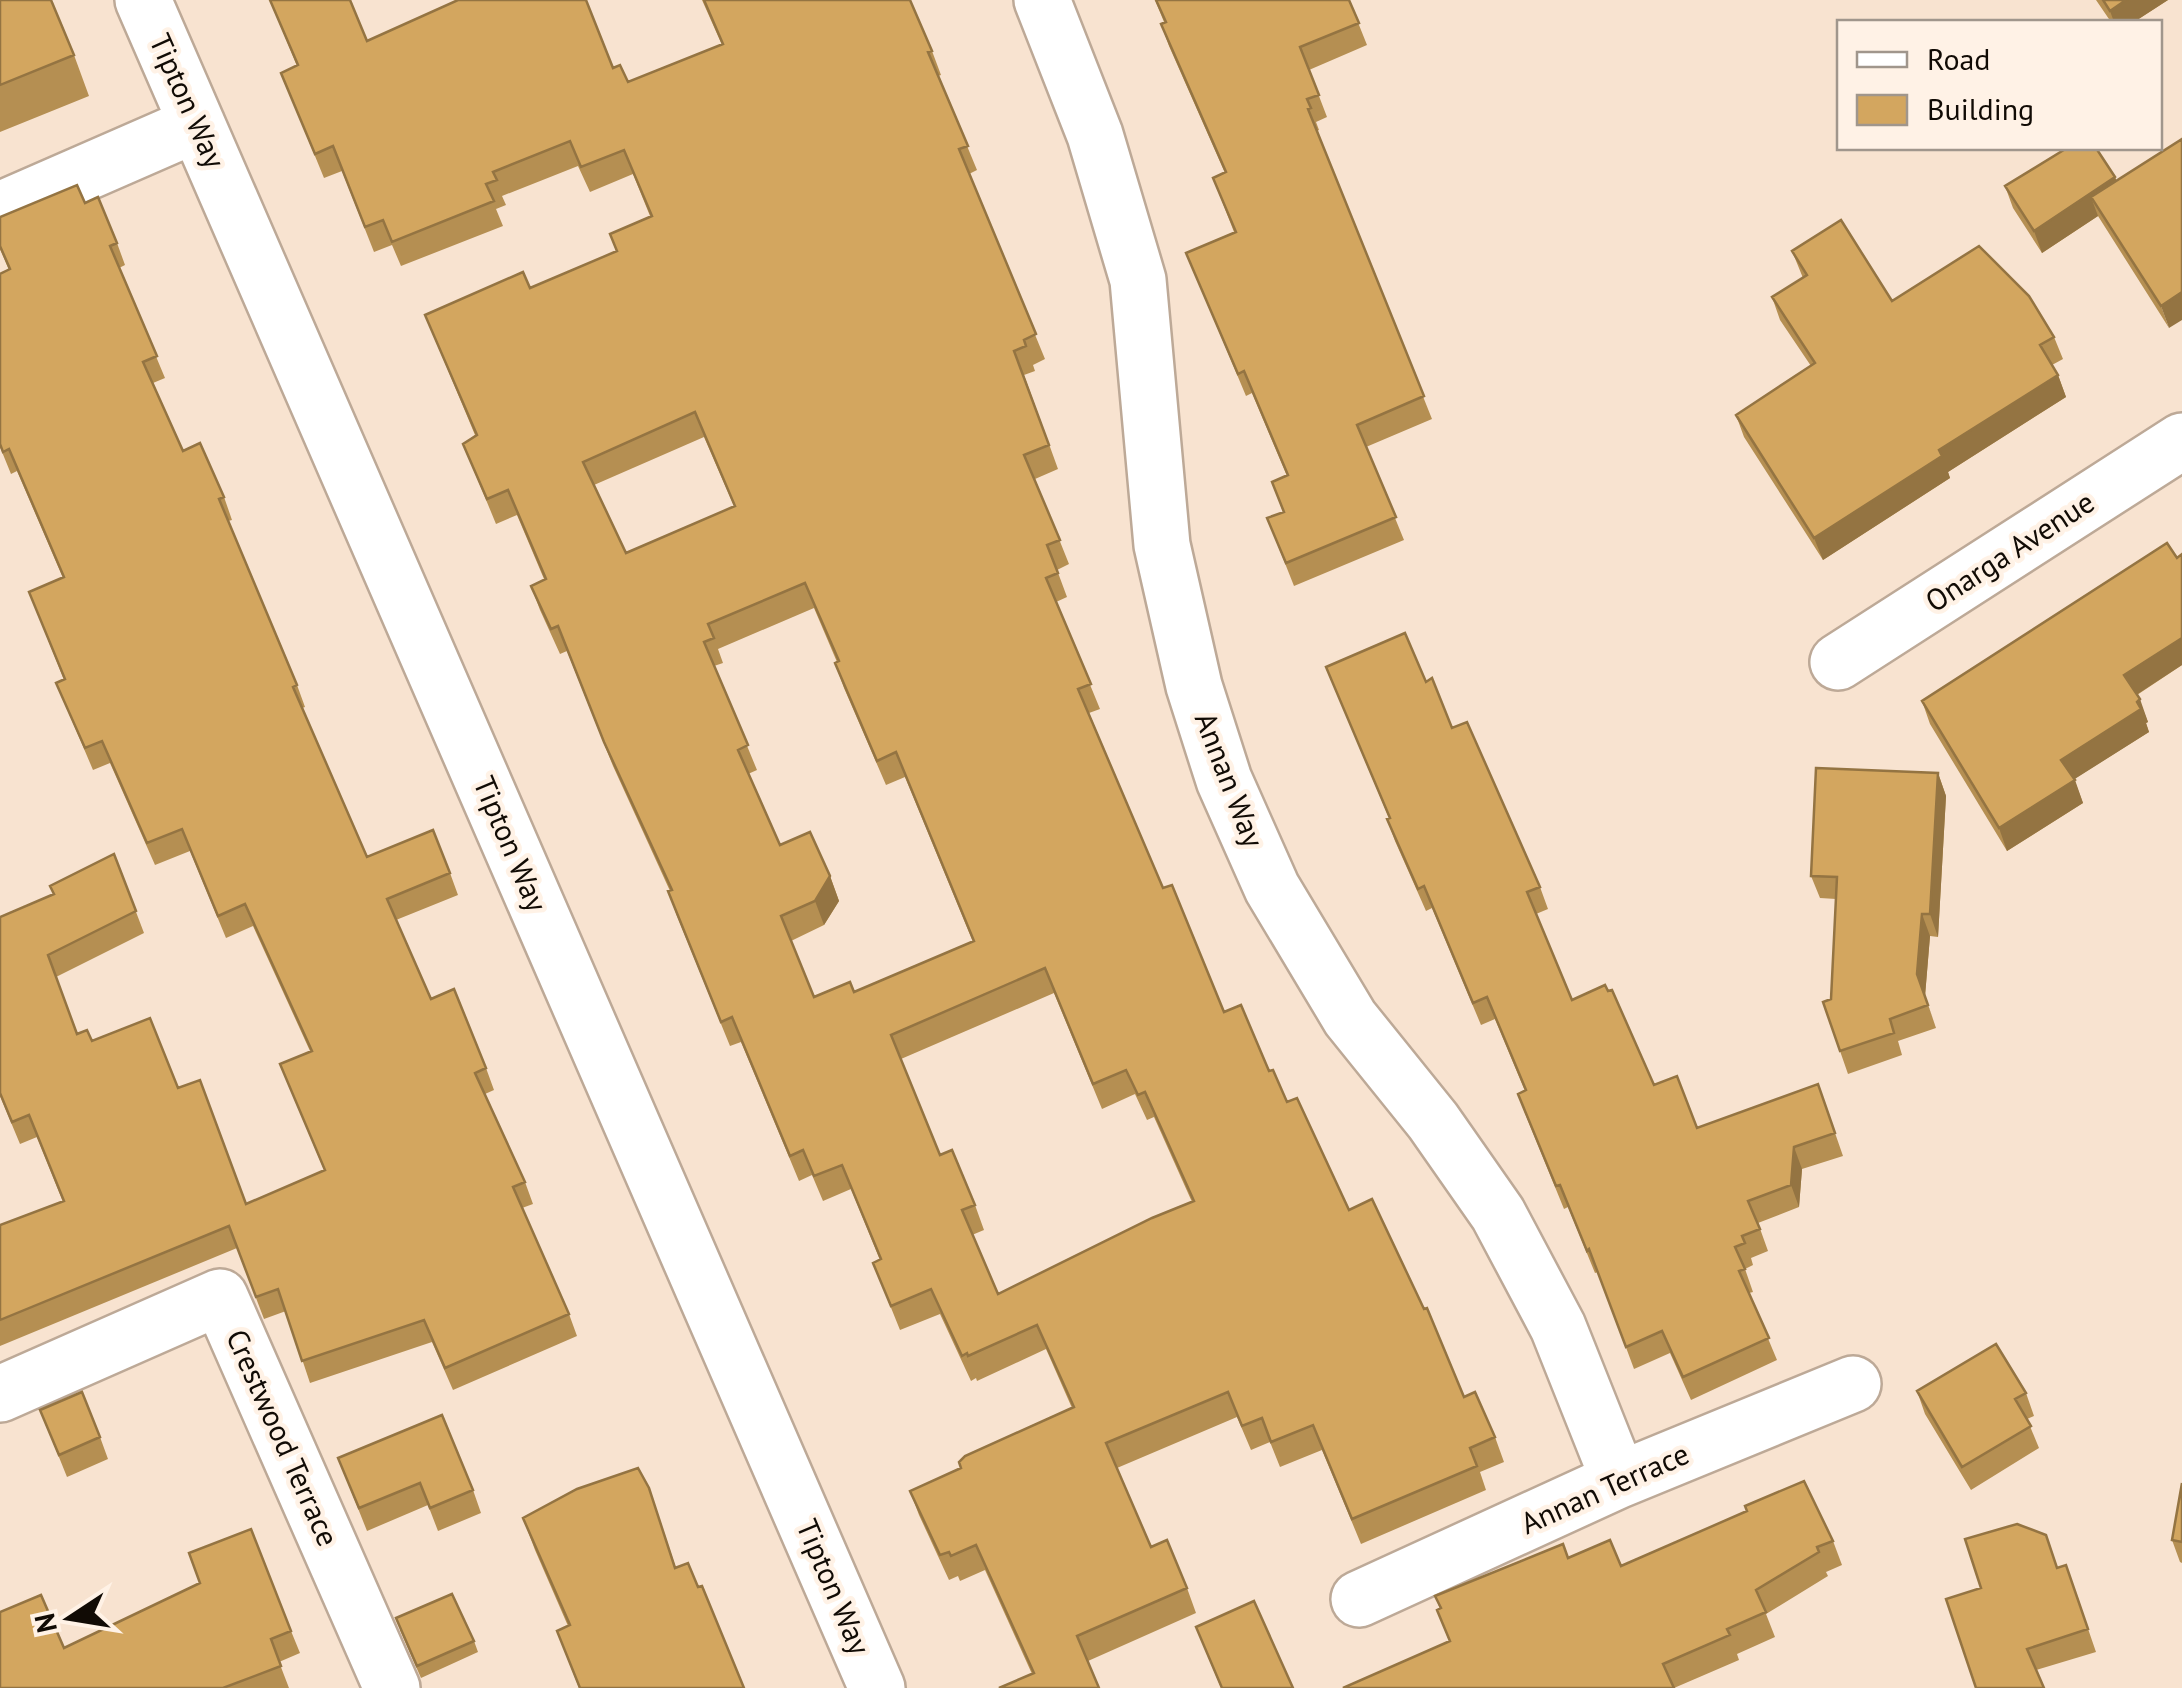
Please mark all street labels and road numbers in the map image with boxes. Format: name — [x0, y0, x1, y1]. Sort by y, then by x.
street label: Tipton Way — [141, 27, 235, 174]
street label: Onarga Avenue — [1917, 482, 2101, 620]
street label: Annan Way — [1187, 706, 1274, 853]
street label: Tipton Way — [465, 770, 557, 917]
street label: Crestwood Terrace — [218, 1323, 349, 1552]
street label: Annan Terrace — [1514, 1433, 1695, 1542]
street label: Tipton Way — [788, 1513, 880, 1660]

